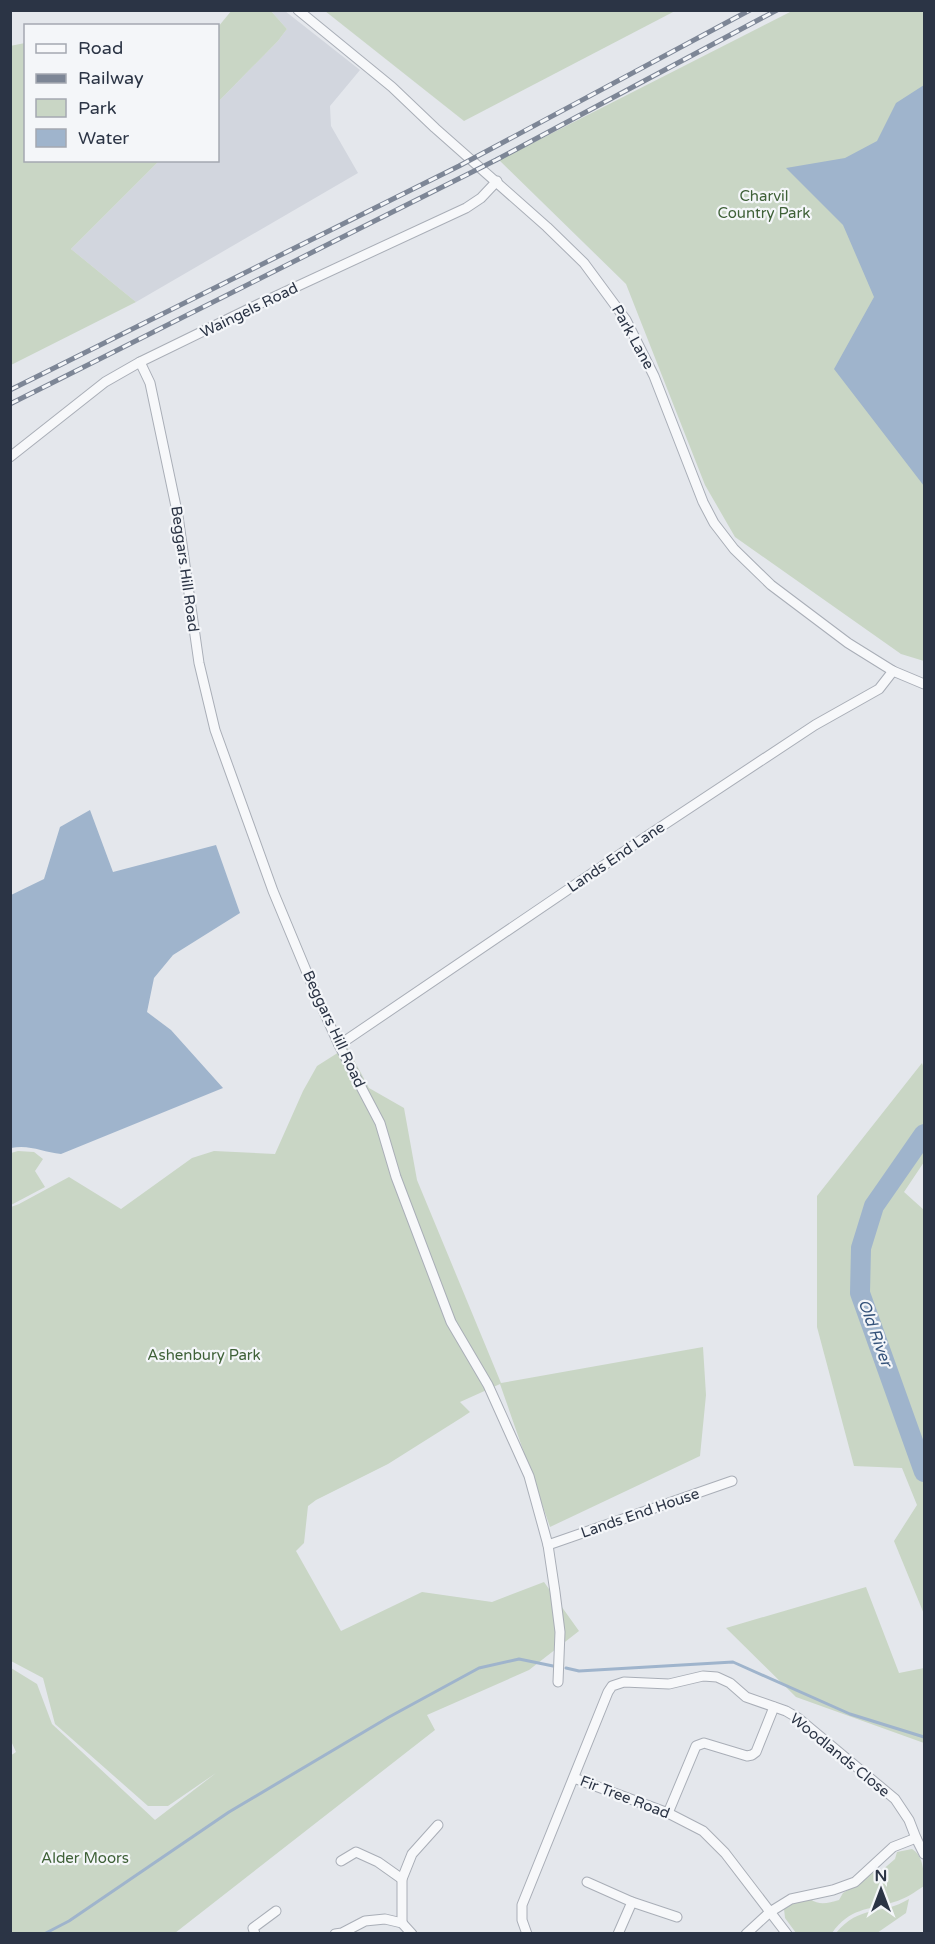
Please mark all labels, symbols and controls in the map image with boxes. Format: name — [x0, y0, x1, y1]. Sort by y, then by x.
legend — [24, 24, 219, 162]
text: Road — [78, 37, 123, 59]
text: Railway — [78, 67, 144, 89]
text: Park — [78, 97, 117, 119]
text: Water — [78, 127, 129, 149]
park label: Charvil Country Park — [718, 187, 810, 222]
street label: Waingels Road — [197, 279, 301, 341]
street label: Park Lane — [608, 302, 658, 372]
street label: Beggars Hill Road — [167, 505, 203, 633]
street label: Lands End Lane — [564, 818, 668, 896]
street label: Beggars Hill Road — [299, 968, 369, 1090]
water label: Old River — [854, 1297, 897, 1371]
park label: Ashenbury Park — [147, 1346, 261, 1364]
street label: Lands End House — [579, 1484, 701, 1542]
street label: Woodlands Close — [787, 1709, 893, 1801]
street label: Fir Tree Road — [578, 1772, 672, 1822]
park label: Alder Moors — [41, 1849, 129, 1867]
north arrow — [851, 1860, 911, 1920]
text: N — [875, 1866, 887, 1886]

